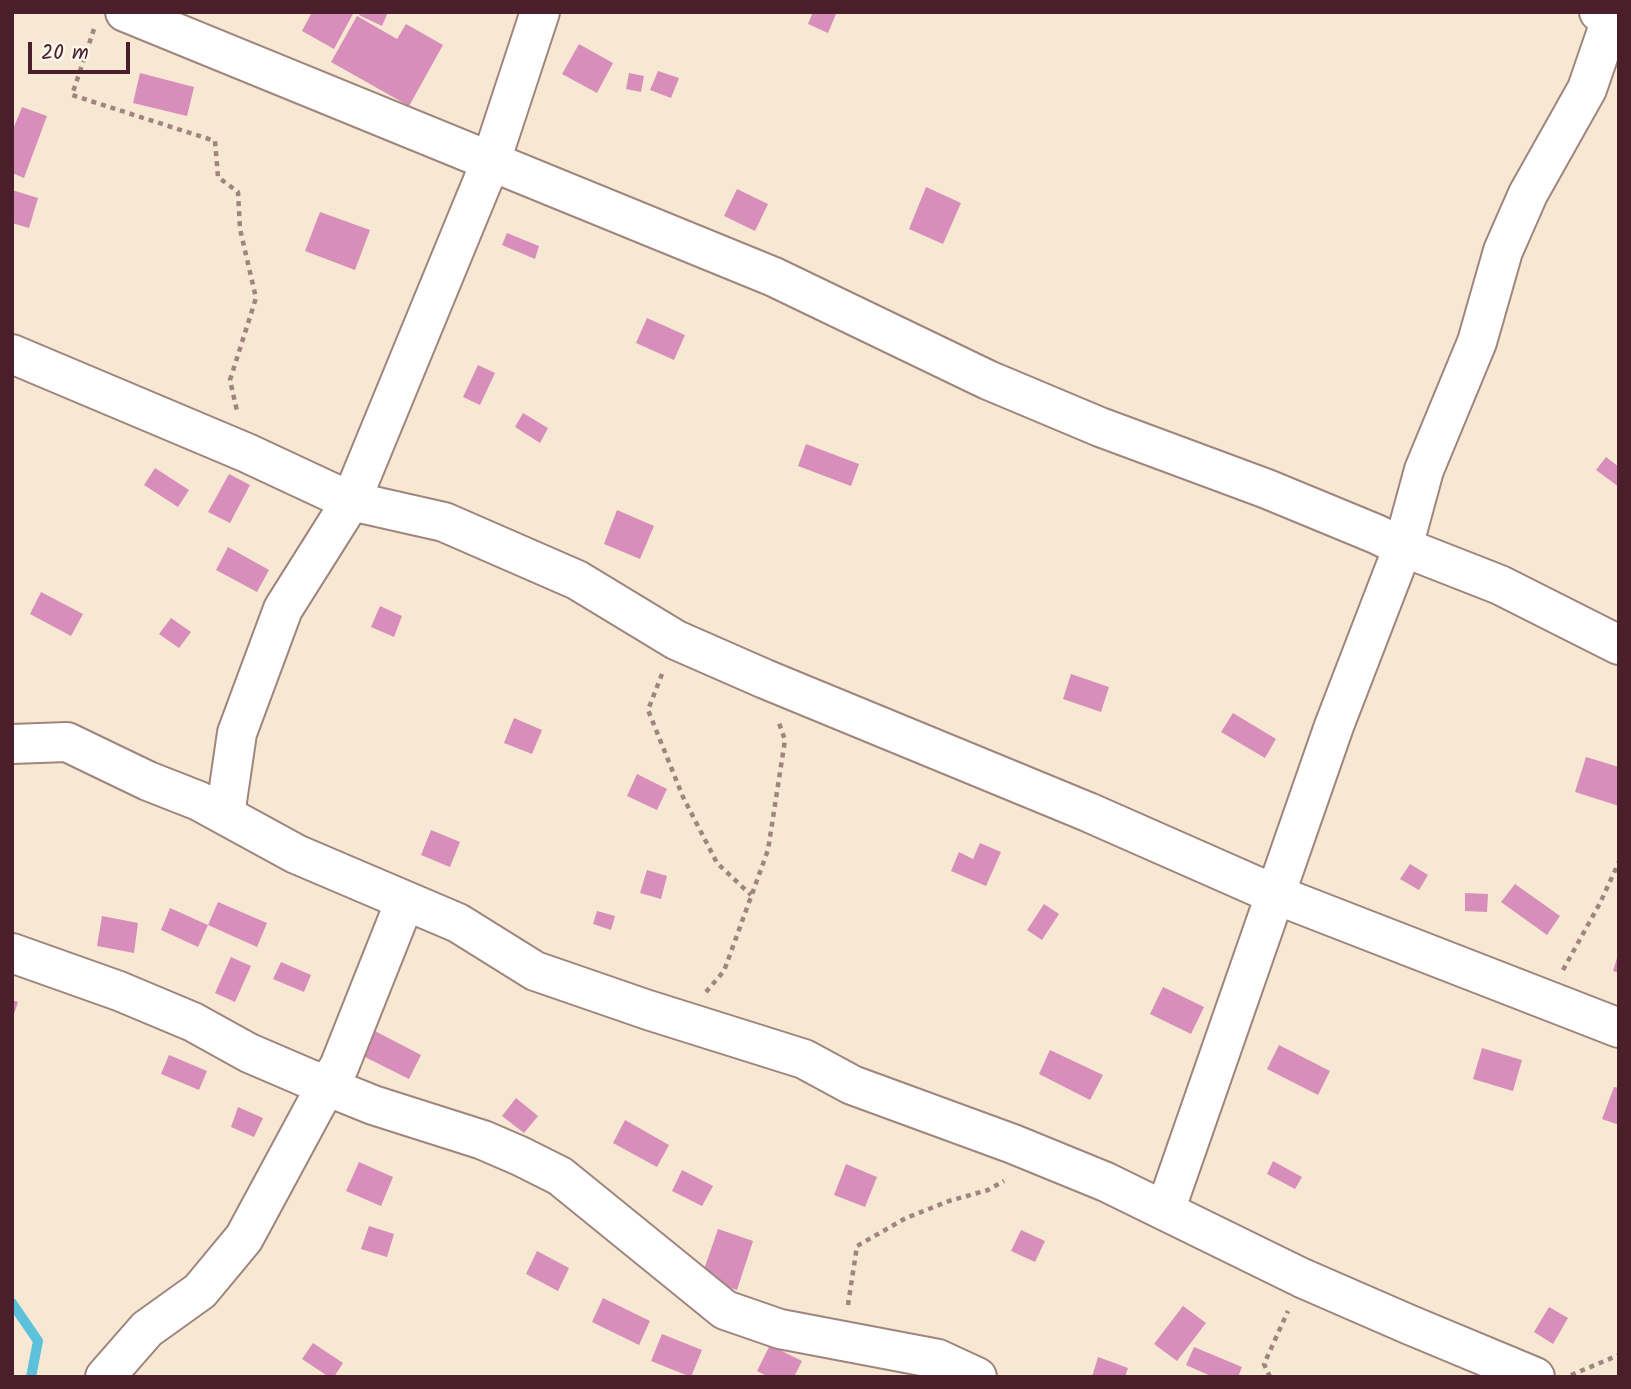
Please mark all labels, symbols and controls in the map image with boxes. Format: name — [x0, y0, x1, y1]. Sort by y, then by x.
scale bar — [32, 28, 133, 72]
text: 20 m — [41, 37, 89, 70]

